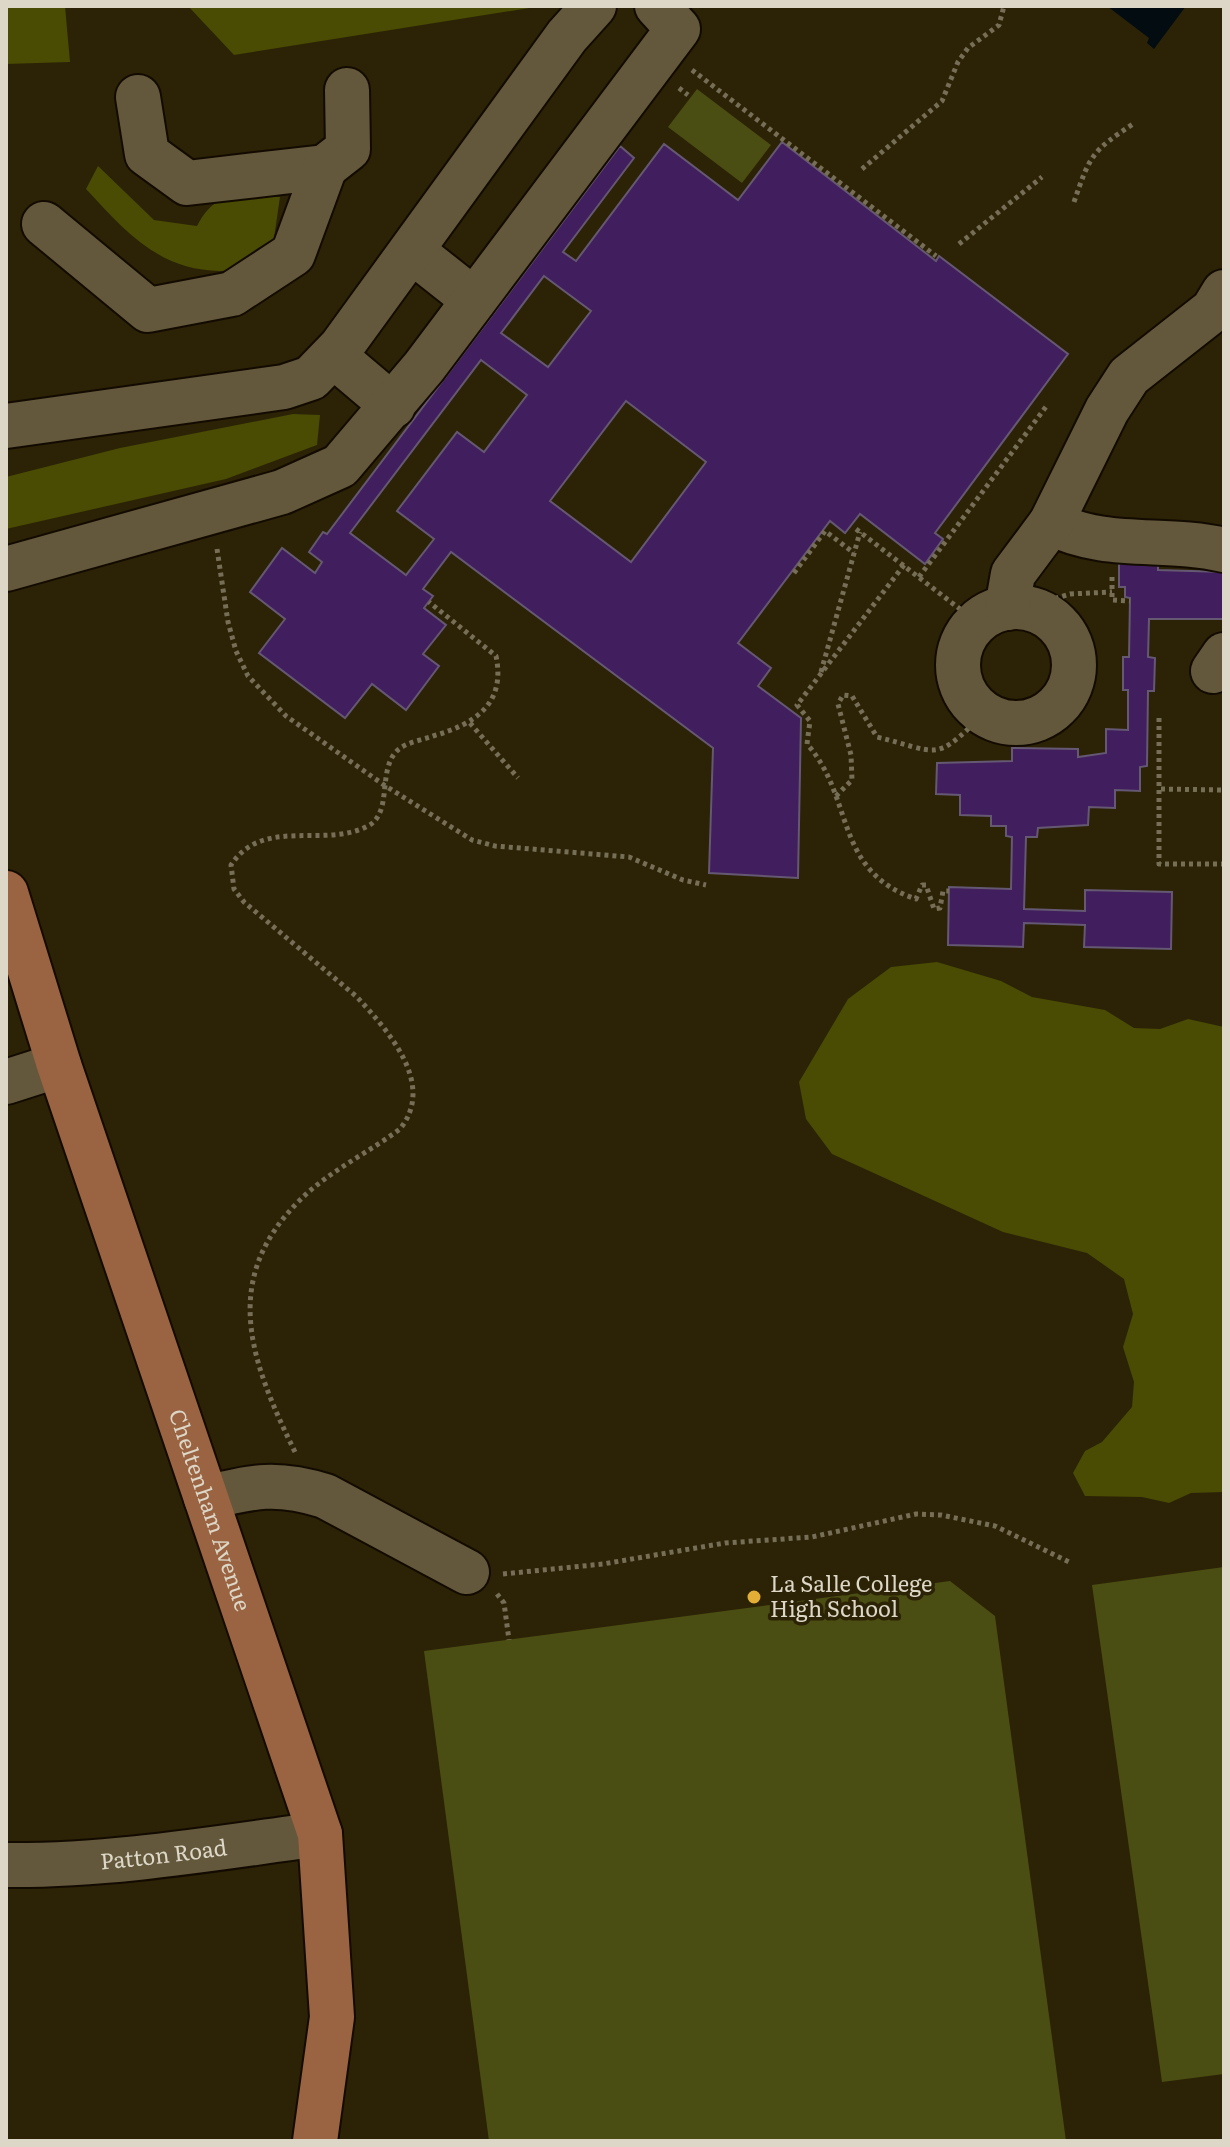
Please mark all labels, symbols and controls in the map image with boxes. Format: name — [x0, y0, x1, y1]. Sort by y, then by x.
street label: Cheltenham Avenue — [162, 1404, 261, 1615]
place label: La Salle College High School — [770, 1566, 933, 1624]
marker: La Salle College High School — [745, 1588, 763, 1606]
street label: Patton Road — [99, 1829, 229, 1876]

